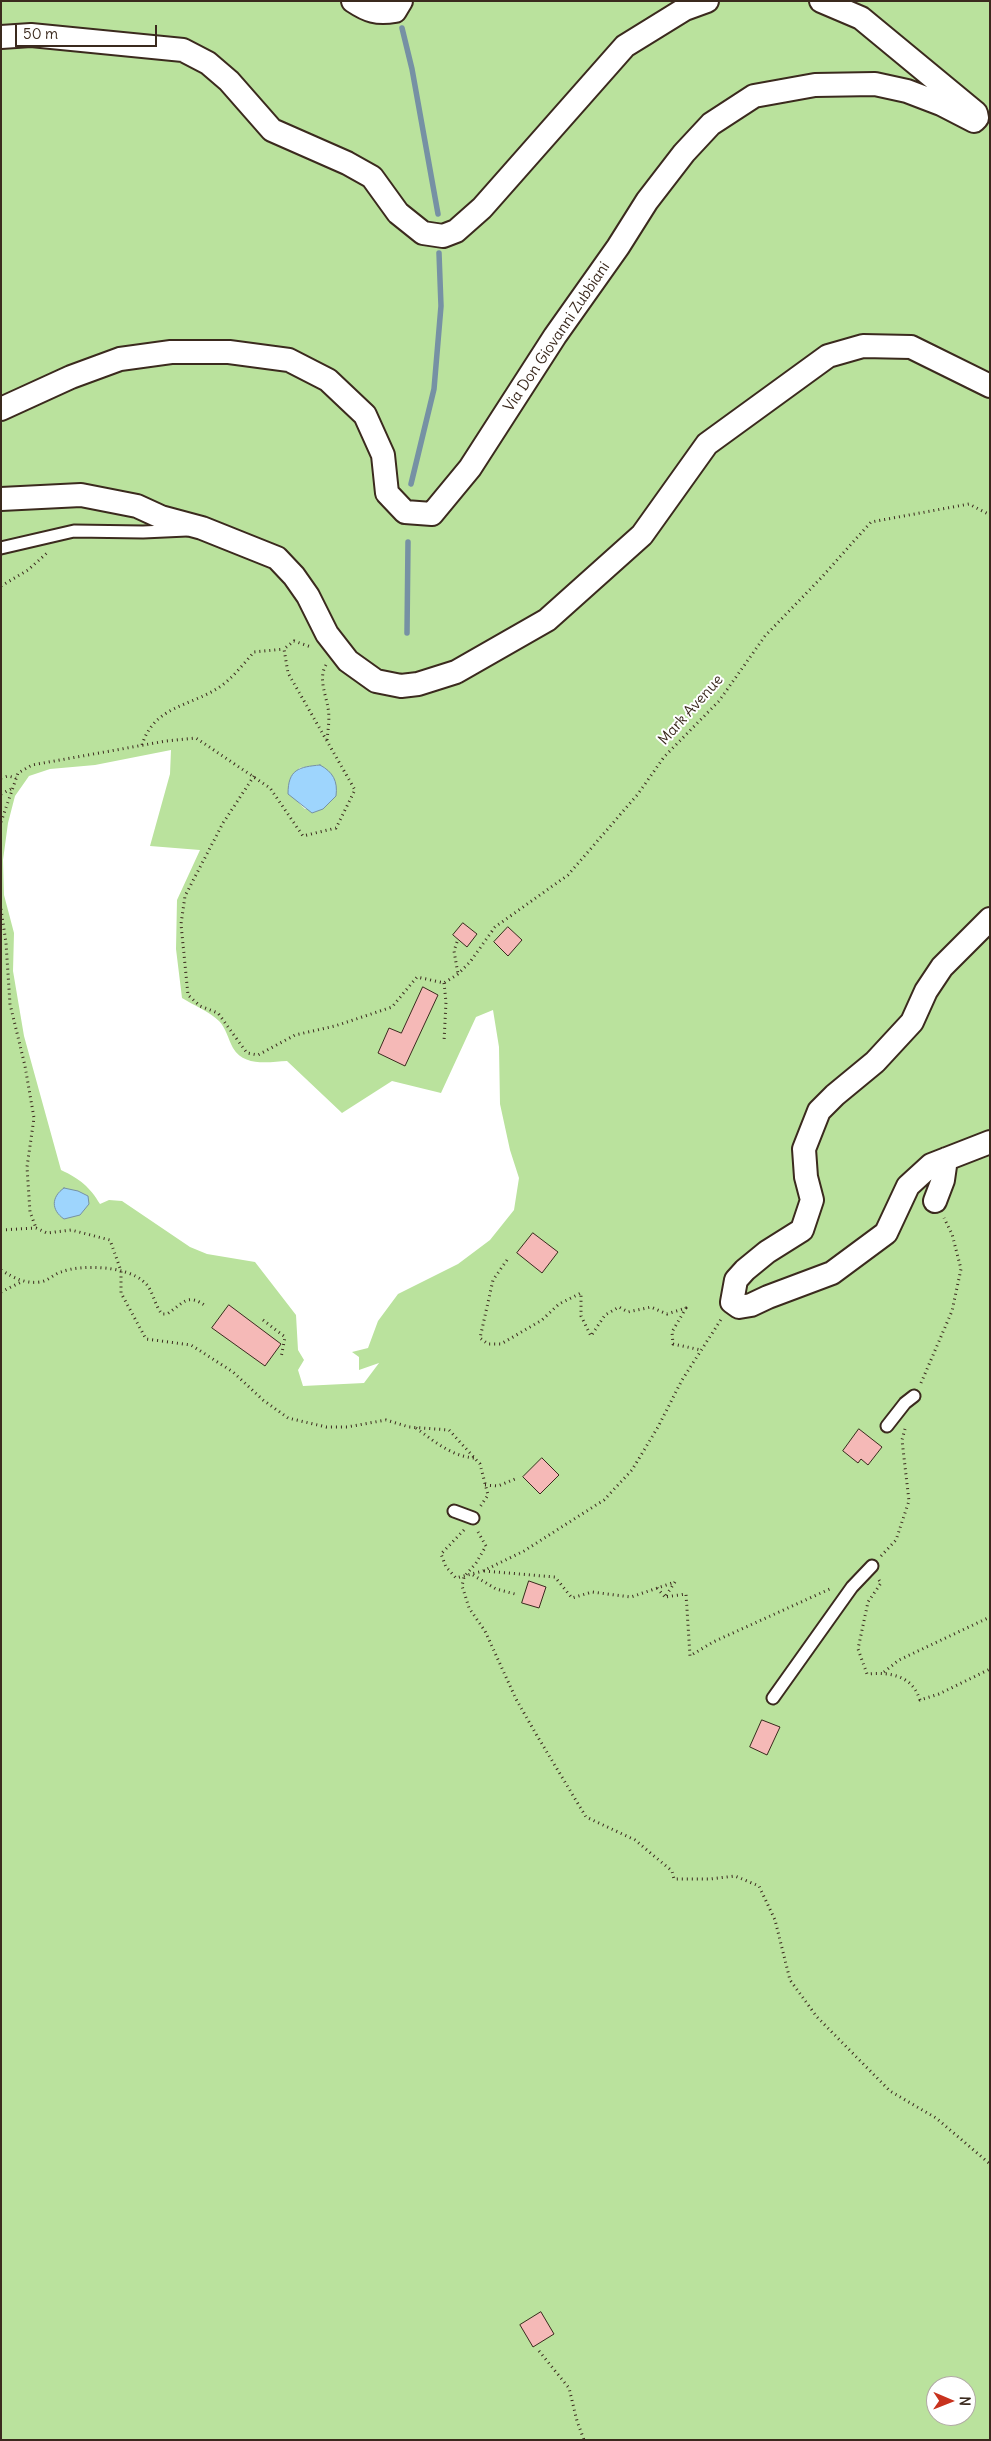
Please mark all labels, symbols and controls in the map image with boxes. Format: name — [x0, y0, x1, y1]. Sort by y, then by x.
scale bar — [18, 15, 160, 47]
text: 50 m — [23, 24, 58, 43]
street label: Via Don Giovanni Zubbiani — [500, 259, 614, 415]
street label: Mark Avenue — [655, 671, 727, 749]
north arrow — [926, 2376, 976, 2426]
text: N — [956, 2396, 974, 2406]

